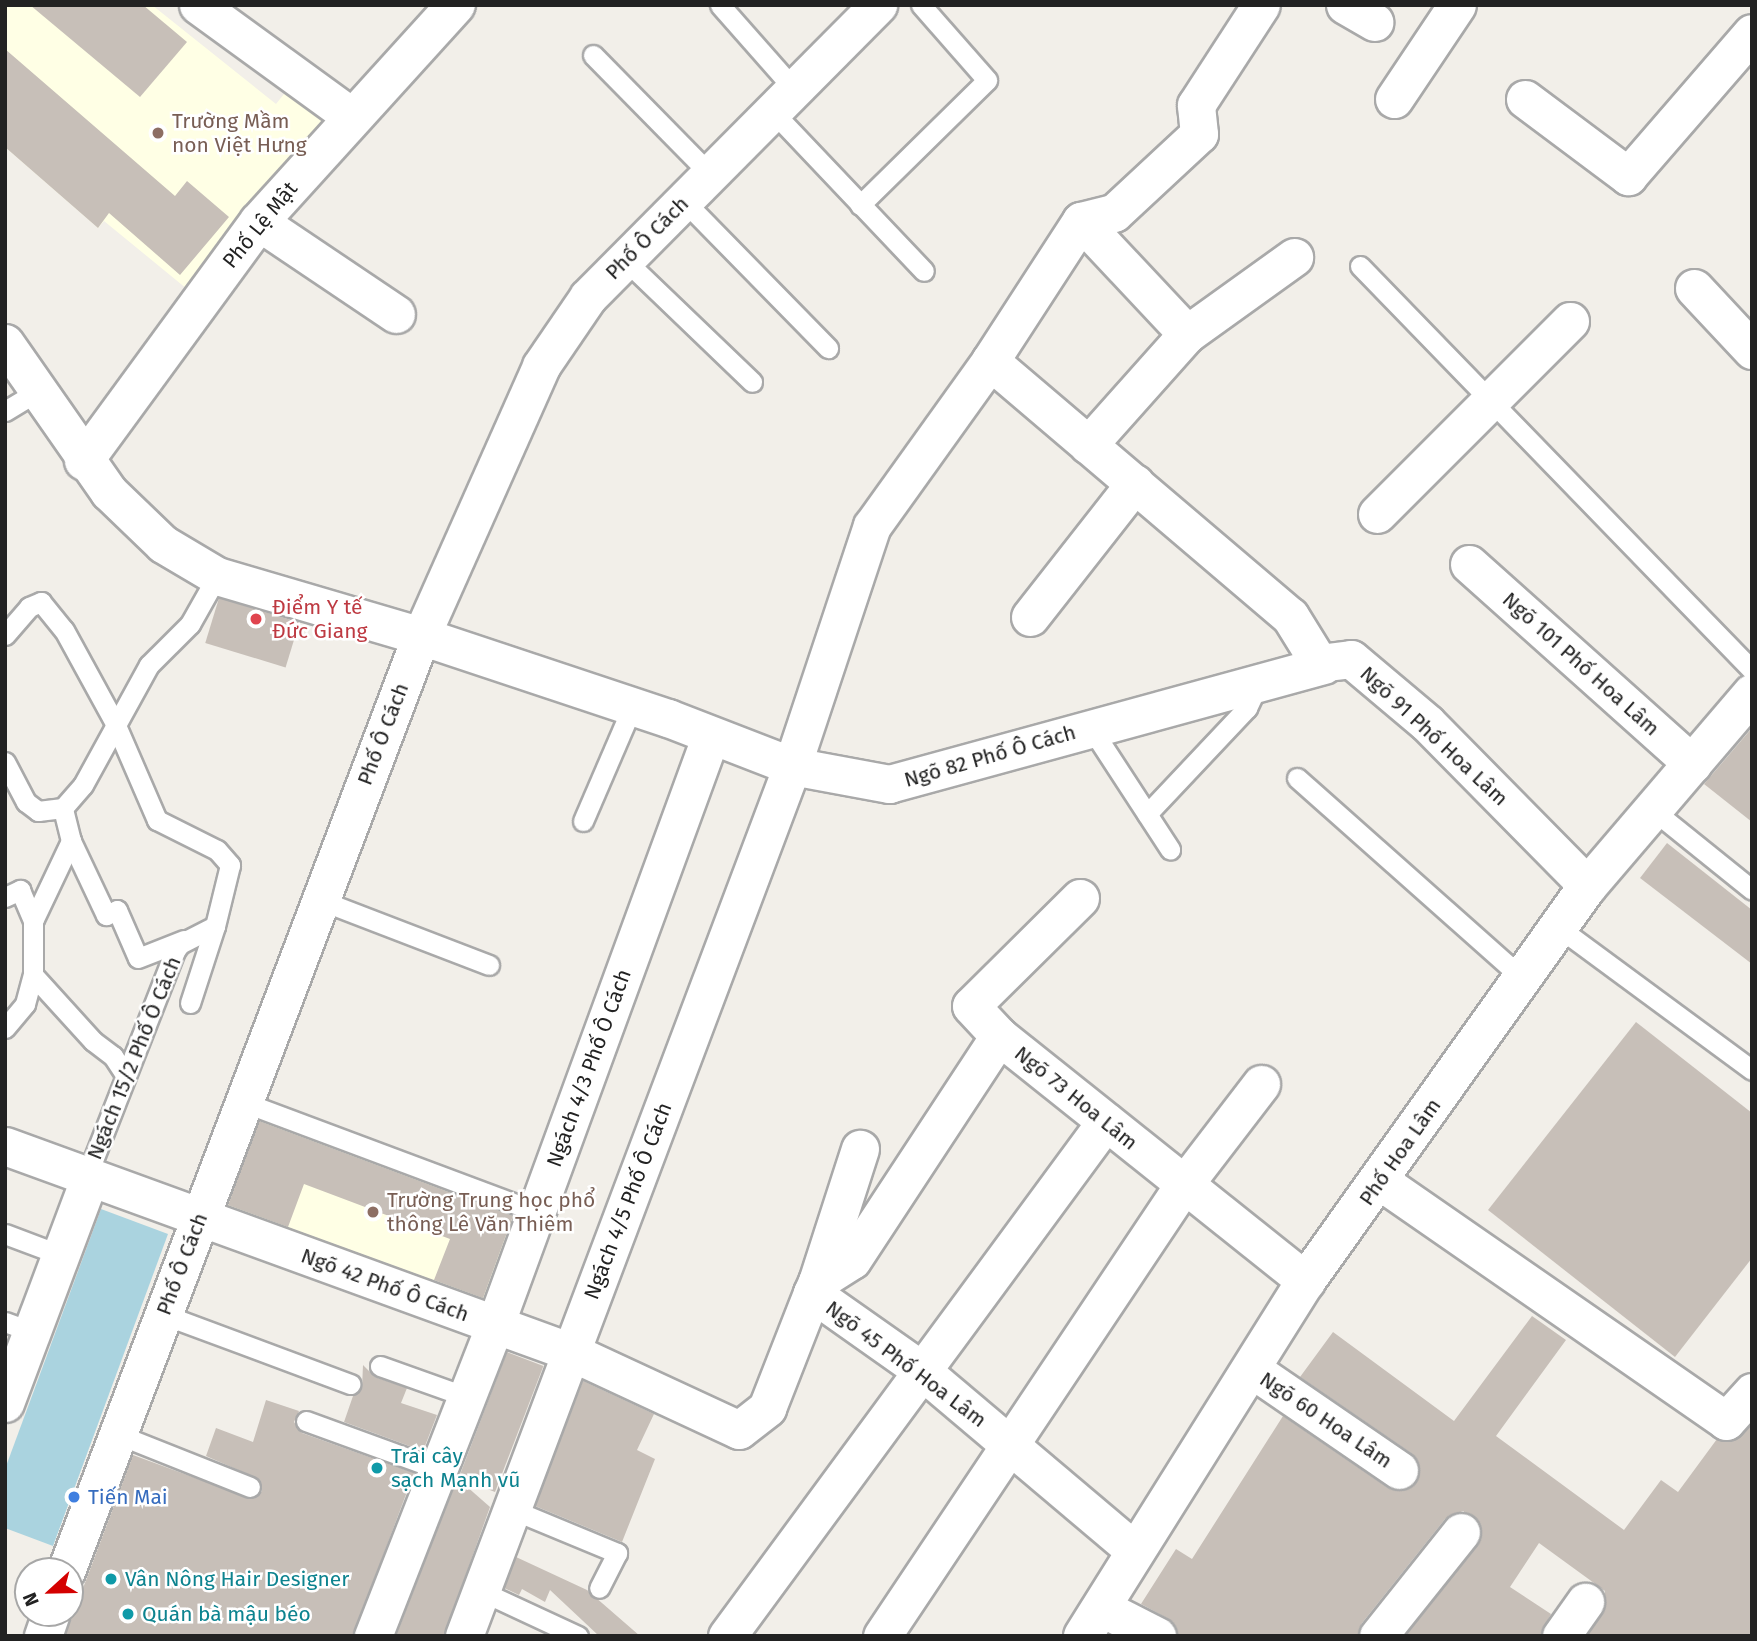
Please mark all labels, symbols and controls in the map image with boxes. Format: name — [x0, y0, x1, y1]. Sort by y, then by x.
place label: Trường Mầm non Việt Hưng — [172, 108, 307, 158]
marker: Trường Mầm non Việt Hưng — [150, 125, 166, 141]
street label: Phố Lệ Mật — [217, 177, 303, 273]
street label: Phố Ô Cách — [600, 191, 694, 285]
street label: Ngõ 101 Phố Hoa Lâm — [1497, 587, 1665, 741]
place label: Điểm Y tế Đức Giang — [272, 594, 367, 644]
marker: Điểm Y tế Đức Giang — [246, 609, 266, 629]
street label: Ngõ 91 Phố Hoa Lâm — [1355, 661, 1513, 811]
street label: Phố Ô Cách — [352, 679, 414, 789]
street label: Ngõ 82 Phố Ô Cách — [901, 719, 1079, 793]
street label: Ngách 15/2 Phố Ô Cách — [82, 953, 186, 1163]
street label: Ngách 4/3 Phố Ô Cách — [541, 966, 637, 1170]
street label: Ngõ 73 Hoa Lâm — [1009, 1041, 1143, 1155]
street label: Phố Hoa Lâm — [1354, 1094, 1446, 1210]
street label: Ngách 4/5 Phố Ô Cách — [579, 1099, 677, 1303]
place label: Trường Trung học phổ thông Lê Văn Thiêm — [387, 1187, 595, 1237]
marker: Trường Trung học phổ thông Lê Văn Thiêm — [365, 1204, 381, 1220]
street label: Phố Ô Cách — [151, 1209, 213, 1319]
street label: Ngõ 42 Phố Ô Cách — [298, 1243, 472, 1327]
street label: Ngõ 45 Phố Hoa Lâm — [821, 1295, 991, 1433]
street label: Ngõ 60 Hoa Lâm — [1255, 1366, 1397, 1474]
place label: Trái cây sạch Mạnh vũ — [391, 1443, 520, 1493]
marker: Trái cây sạch Mạnh vũ — [369, 1460, 385, 1476]
place label: Tiến Mai — [88, 1484, 168, 1510]
marker: Tiến Mai — [66, 1489, 82, 1505]
north arrow — [14, 1557, 84, 1627]
place label: Vân Nông Hair Designer — [125, 1566, 349, 1592]
marker: Vân Nông Hair Designer — [103, 1571, 119, 1587]
text: N — [18, 1589, 44, 1609]
place label: Quán bà mậu béo — [142, 1601, 311, 1627]
marker: Quán bà mậu béo — [120, 1606, 136, 1622]

